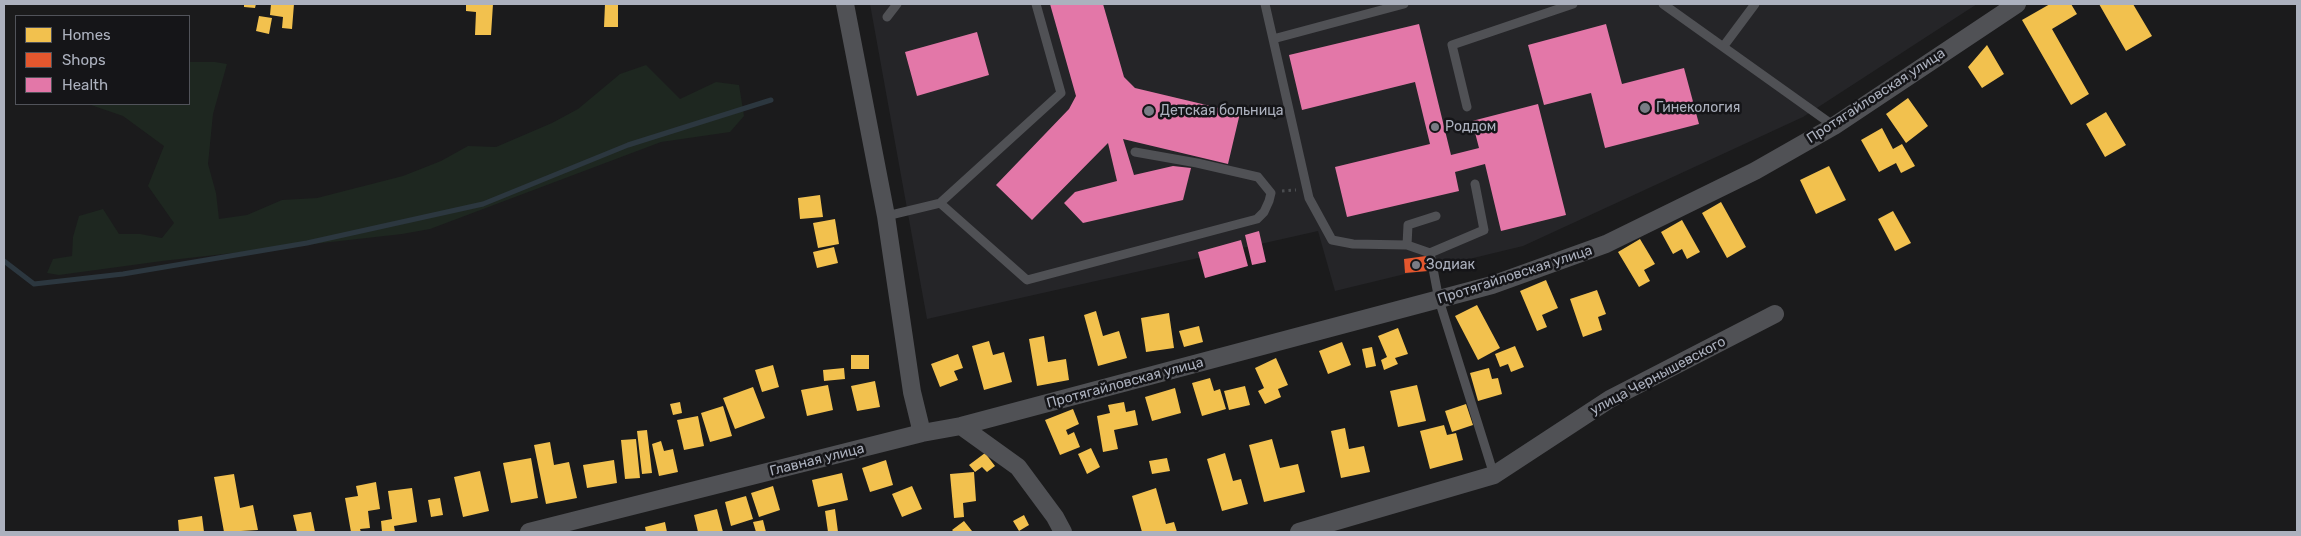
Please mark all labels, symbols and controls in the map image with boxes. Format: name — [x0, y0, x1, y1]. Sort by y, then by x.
legend — [15, 15, 190, 105]
text: Homes — [62, 26, 111, 44]
street label: Протягайловская улица — [1804, 45, 1948, 147]
text: Shops — [62, 51, 106, 69]
text: Health — [62, 76, 108, 94]
place label: Гинекология — [1656, 100, 1740, 116]
marker: Гинекология — [1638, 101, 1652, 115]
place label: Детская больница — [1160, 103, 1284, 119]
marker: Детская больница — [1142, 104, 1156, 118]
place label: Роддом — [1445, 119, 1496, 135]
marker: Роддом — [1429, 121, 1441, 133]
street label: Протягайловская улица — [1435, 242, 1595, 308]
place label: Зодиак — [1426, 257, 1475, 273]
marker: Зодиак — [1410, 259, 1422, 271]
street label: улица Чернышевского — [1587, 333, 1729, 419]
street label: Протягайловская улица — [1045, 354, 1205, 412]
street label: Главная улица — [768, 440, 866, 480]

